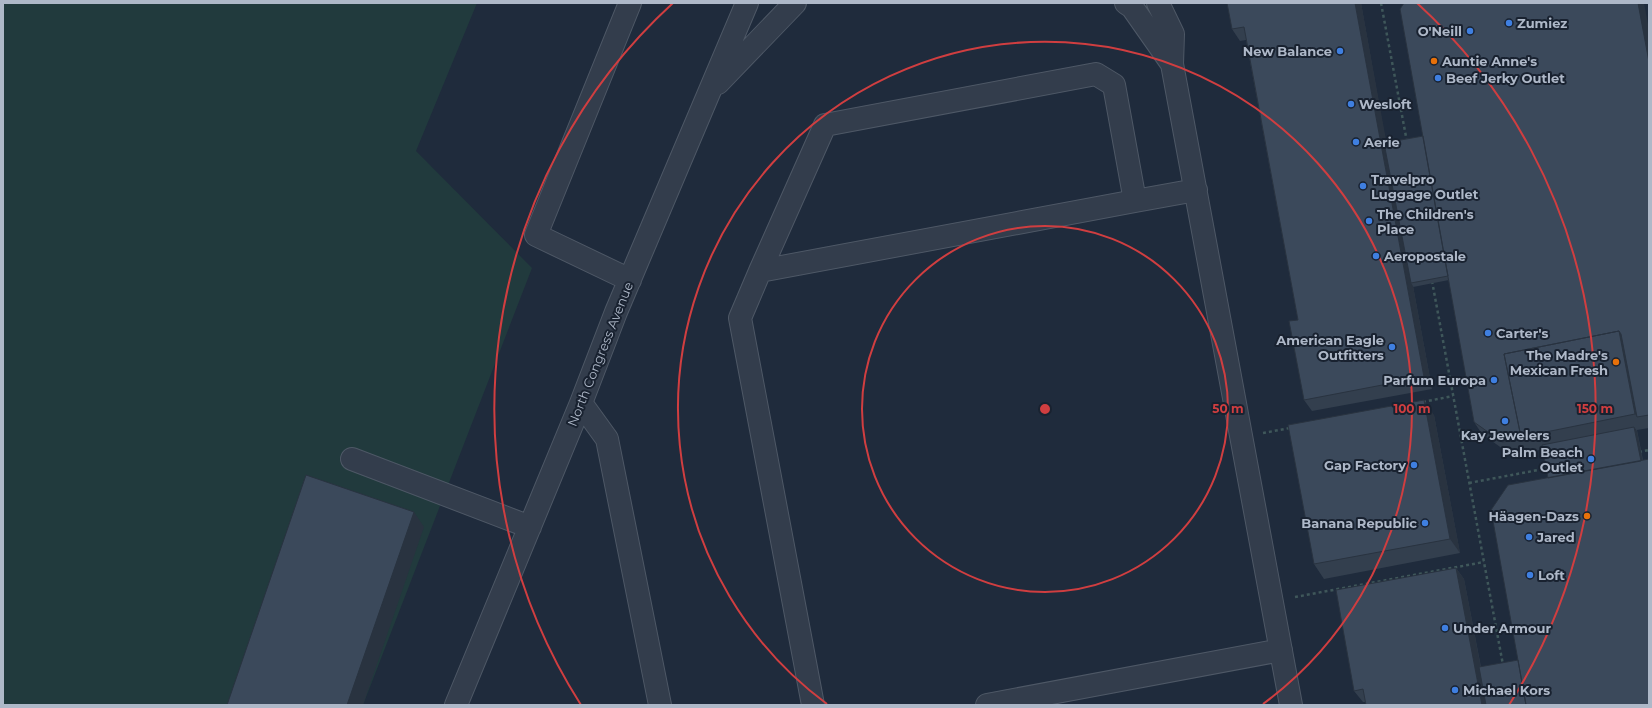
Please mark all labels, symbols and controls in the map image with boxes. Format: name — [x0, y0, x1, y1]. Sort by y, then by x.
place label: Zumiez — [1517, 15, 1567, 31]
marker: Zumiez — [1504, 18, 1514, 28]
place label: O'Neill — [1418, 23, 1462, 39]
marker: O'Neill — [1465, 26, 1475, 36]
place label: New Balance — [1243, 43, 1332, 59]
marker: New Balance — [1335, 46, 1345, 56]
place label: Auntie Anne's — [1441, 53, 1537, 69]
marker: Auntie Anne's — [1429, 56, 1439, 66]
place label: Beef Jerky Outlet — [1446, 70, 1565, 86]
marker: Beef Jerky Outlet — [1433, 73, 1443, 83]
place label: Wesloft — [1359, 96, 1412, 112]
marker: Wesloft — [1346, 99, 1356, 109]
place label: Aerie — [1363, 134, 1400, 150]
marker: Aerie — [1351, 137, 1361, 147]
place label: Travelpro Luggage Outlet — [1371, 171, 1479, 202]
marker: Travelpro Luggage Outlet — [1358, 181, 1368, 191]
place label: The Children's Place — [1377, 206, 1474, 237]
marker: The Children's Place — [1364, 216, 1374, 226]
place label: Aeropostale — [1383, 248, 1466, 264]
marker: Aeropostale — [1371, 251, 1381, 261]
street label: North Congress Avenue — [564, 279, 636, 429]
place label: Carter's — [1496, 325, 1548, 341]
marker: Carter's — [1483, 328, 1493, 338]
place label: American Eagle Outfitters — [1275, 332, 1384, 363]
marker: American Eagle Outfitters — [1387, 342, 1397, 352]
place label: The Madre's Mexican Fresh — [1510, 347, 1608, 378]
marker: The Madre's Mexican Fresh — [1611, 357, 1621, 367]
place label: Parfum Europa — [1383, 372, 1486, 388]
marker: Parfum Europa — [1489, 375, 1499, 385]
text: 50 m — [1212, 401, 1244, 416]
text: 100 m — [1394, 401, 1430, 416]
text: 150 m — [1577, 401, 1613, 416]
centre of rings — [1038, 402, 1052, 416]
marker: Kay Jewelers — [1500, 416, 1510, 426]
place label: Kay Jewelers — [1461, 427, 1549, 443]
place label: Palm Beach Outlet — [1502, 444, 1583, 475]
marker: Palm Beach Outlet — [1586, 454, 1596, 464]
place label: Gap Factory — [1324, 457, 1406, 473]
marker: Gap Factory — [1409, 460, 1419, 470]
place label: Häagen-Dazs — [1488, 508, 1579, 524]
marker: Häagen-Dazs — [1582, 511, 1592, 521]
place label: Banana Republic — [1301, 515, 1417, 531]
marker: Banana Republic — [1420, 518, 1430, 528]
place label: Jared — [1536, 529, 1575, 545]
marker: Jared — [1524, 532, 1534, 542]
place label: Loft — [1538, 567, 1565, 583]
marker: Loft — [1525, 570, 1535, 580]
place label: Under Armour — [1453, 620, 1551, 636]
marker: Under Armour — [1440, 623, 1450, 633]
place label: Michael Kors — [1463, 682, 1550, 698]
marker: Michael Kors — [1450, 685, 1460, 695]

